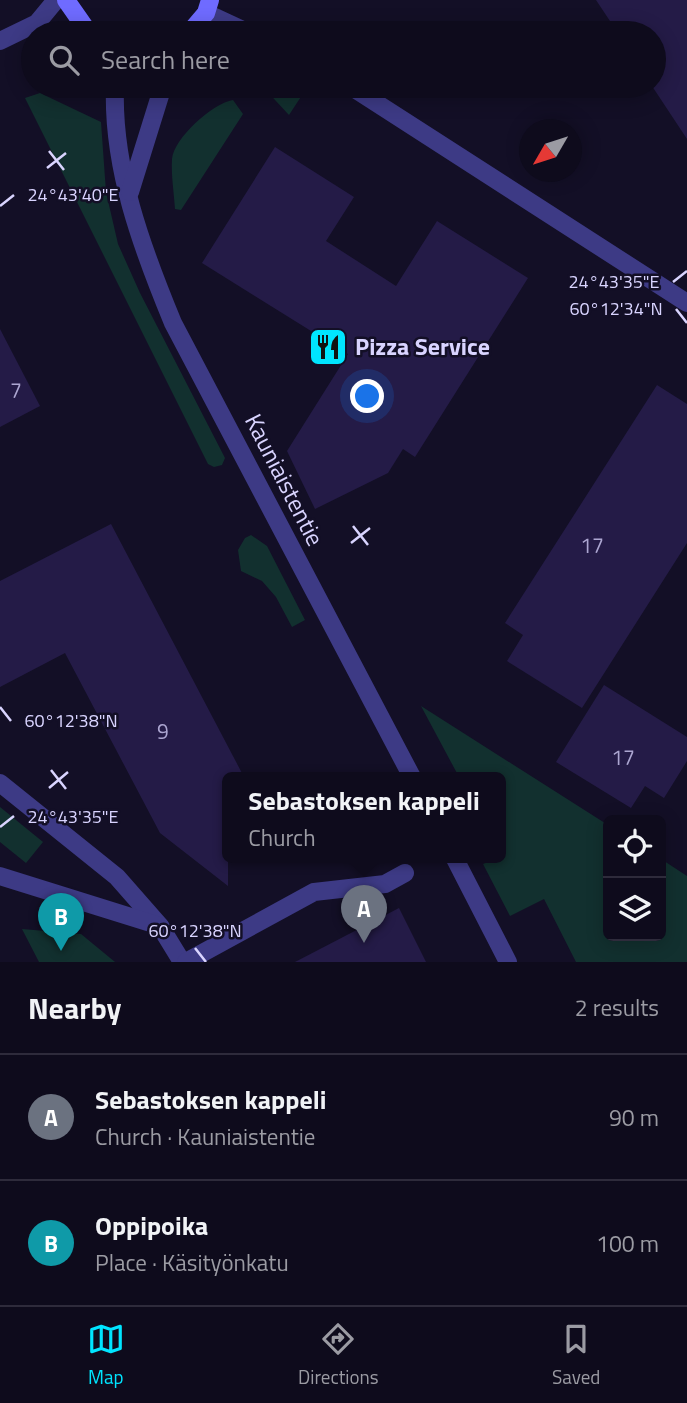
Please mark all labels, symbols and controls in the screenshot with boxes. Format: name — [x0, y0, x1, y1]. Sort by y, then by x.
search box — [21, 21, 666, 98]
text: Search here — [101, 40, 230, 79]
icon: search — [45, 41, 83, 79]
north arrow — [519, 119, 582, 182]
text: 24°43'40"E — [28, 181, 119, 208]
text: 24°43'35"E — [569, 268, 660, 295]
text: 60°12'34"N — [569, 295, 663, 322]
restaurant icon: Pizza Service — [307, 326, 349, 368]
place label: Pizza Service — [355, 328, 490, 364]
house number: 7 — [10, 374, 22, 406]
your location — [350, 379, 384, 413]
street label: Kauniaistentie — [236, 407, 334, 552]
house number: 17 — [580, 529, 604, 561]
text: 60°12'38"N — [24, 707, 118, 734]
house number: 9 — [157, 715, 169, 747]
house number: 17 — [611, 741, 635, 773]
popup — [222, 772, 506, 863]
text: Sebastoksen kappeli — [248, 781, 480, 820]
text: 24°43'35"E — [28, 803, 119, 830]
map controls — [603, 815, 666, 941]
button: locate — [603, 815, 666, 878]
text: Church — [248, 820, 316, 855]
button: layers — [603, 878, 666, 941]
pin: A — [341, 885, 387, 943]
pin: B — [38, 893, 84, 951]
text: 60°12'38"N — [148, 917, 242, 944]
text: Nearby — [28, 985, 121, 1031]
text: 2 results — [575, 990, 659, 1025]
text: Sebastoksen kappeli — [95, 1080, 326, 1119]
text: A — [44, 1100, 58, 1135]
text: 90 m — [609, 1100, 659, 1135]
text: Church · Kauniaistentie — [95, 1119, 315, 1154]
text: Oppipoika — [95, 1206, 208, 1245]
text: B — [44, 1226, 58, 1261]
text: 100 m — [596, 1226, 659, 1261]
text: Place · Käsityönkatu — [95, 1245, 289, 1280]
tab: Map — [87, 1320, 125, 1391]
tab: Directions — [298, 1320, 379, 1391]
tab: Saved — [552, 1320, 600, 1391]

